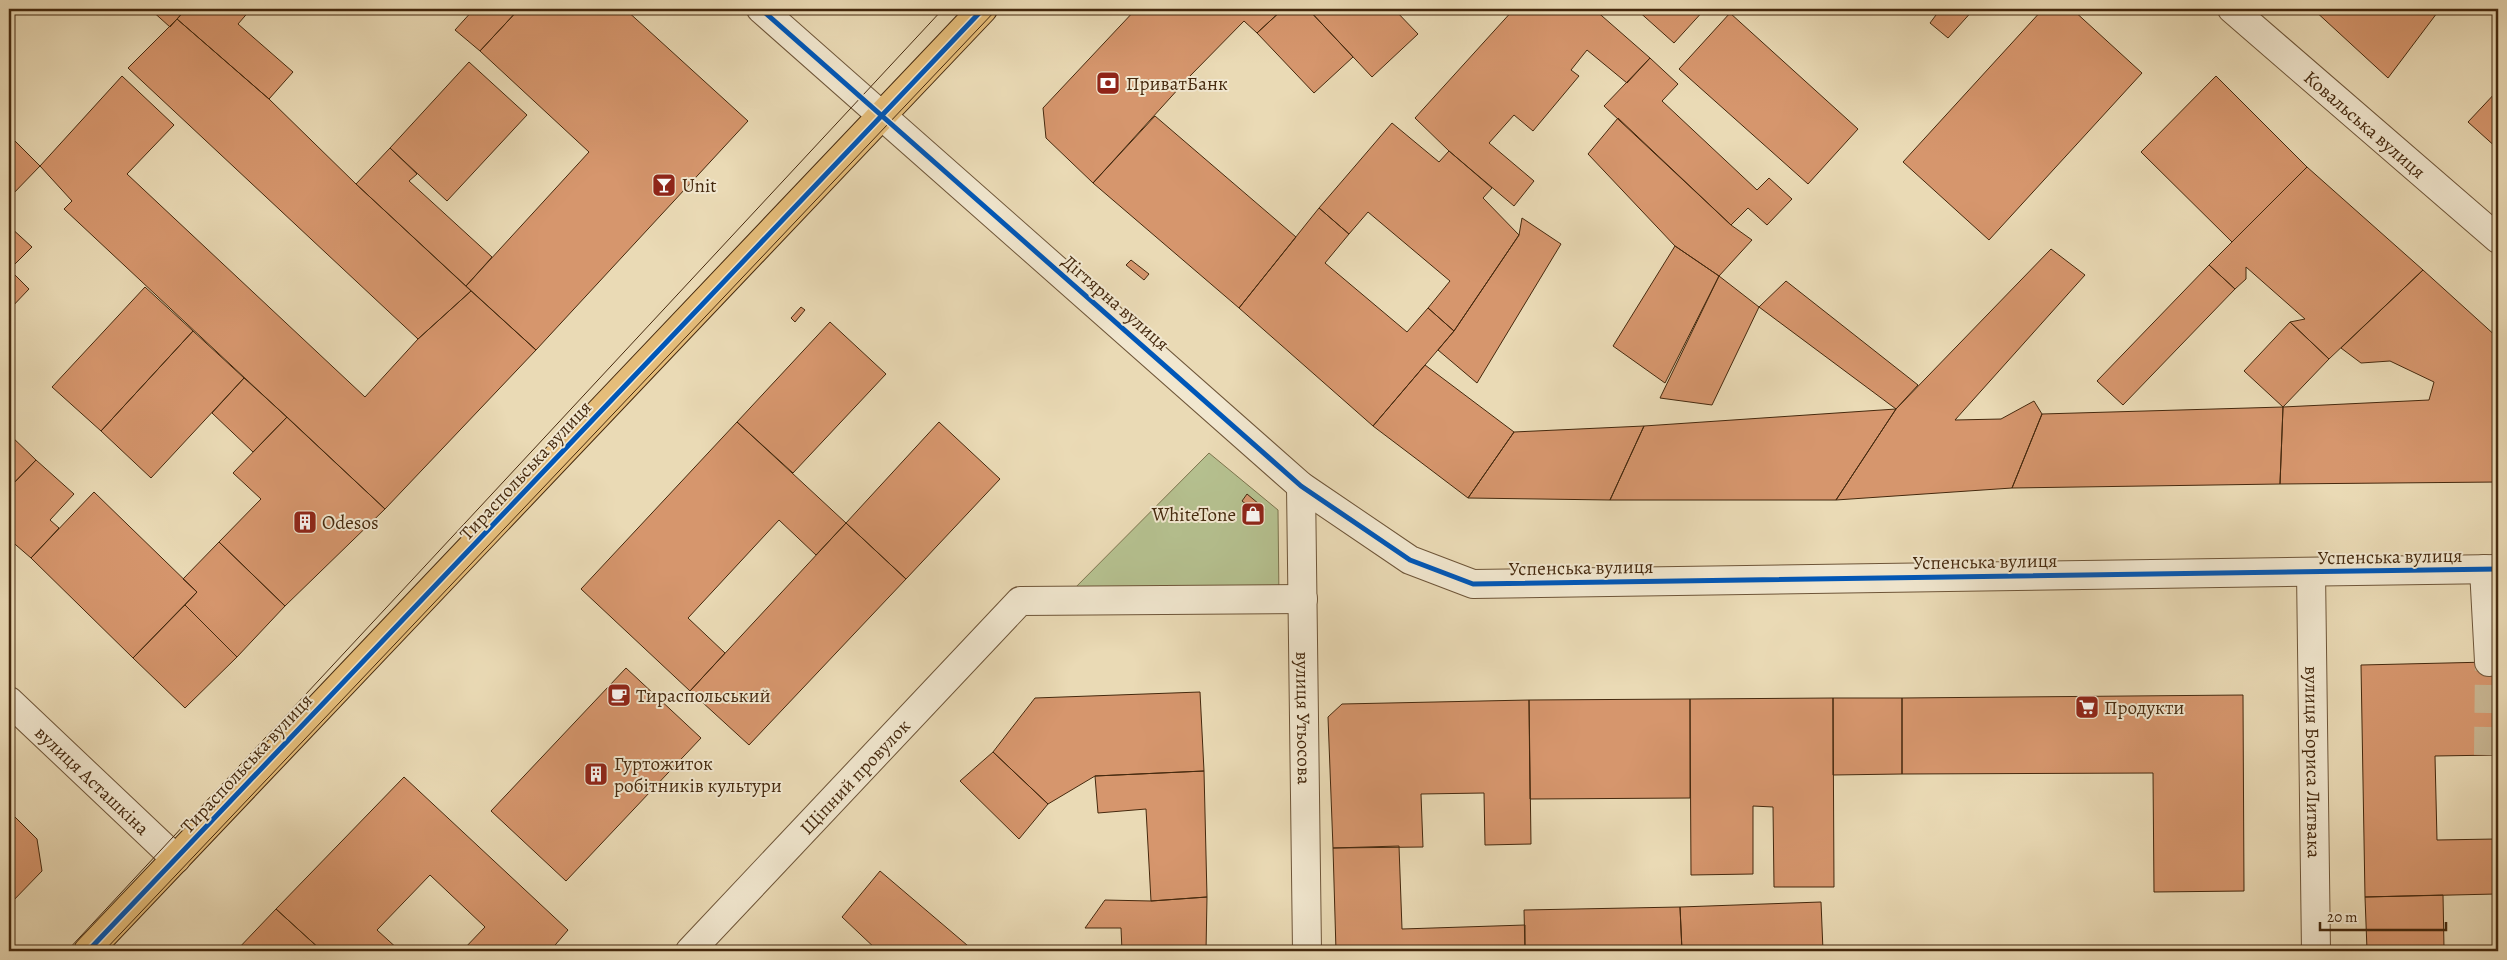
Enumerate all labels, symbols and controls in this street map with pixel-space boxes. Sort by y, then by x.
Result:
street label: Ковальська вулиця [2298,65,2431,185]
bank icon: ПриватБанк [1095,70,1121,96]
place label: ПриватБанк [1126,71,1228,97]
bar icon: Unit [651,172,677,198]
place label: Unit [682,173,717,199]
street label: Дігтярна вулиця [1056,249,1175,357]
street label: Тираспольська вулиця [454,395,597,546]
shop icon: WhiteTone [1240,501,1266,527]
place label: WhiteTone [1151,502,1236,528]
building icon: Odesos [292,509,318,535]
place label: Odesos [322,510,379,536]
street label: Успенська вулиця [2317,543,2463,571]
street label: Успенська вулиця [1912,548,2058,576]
street label: Успенська вулиця [1508,554,1654,582]
street label: вулиця Утьосова [1289,651,1317,785]
street label: вулиця Бориса Литвака [2298,666,2327,859]
cafe icon: Тираспольський [606,682,632,708]
place label: Тираспольський [636,683,771,709]
street label: Тираспольська вулиця [175,688,318,839]
supermarket icon: Продукти [2074,694,2100,720]
place label: Продукти [2104,695,2184,721]
street label: Щіпний провулок [794,714,916,841]
street label: вулиця Асташкіна [29,720,155,841]
place label: Гуртожиток робітників культури [614,751,782,799]
building icon: Гуртожиток робітників культури [583,761,609,787]
scale bar [2320,900,2446,932]
text: 20 m [2327,907,2358,927]

